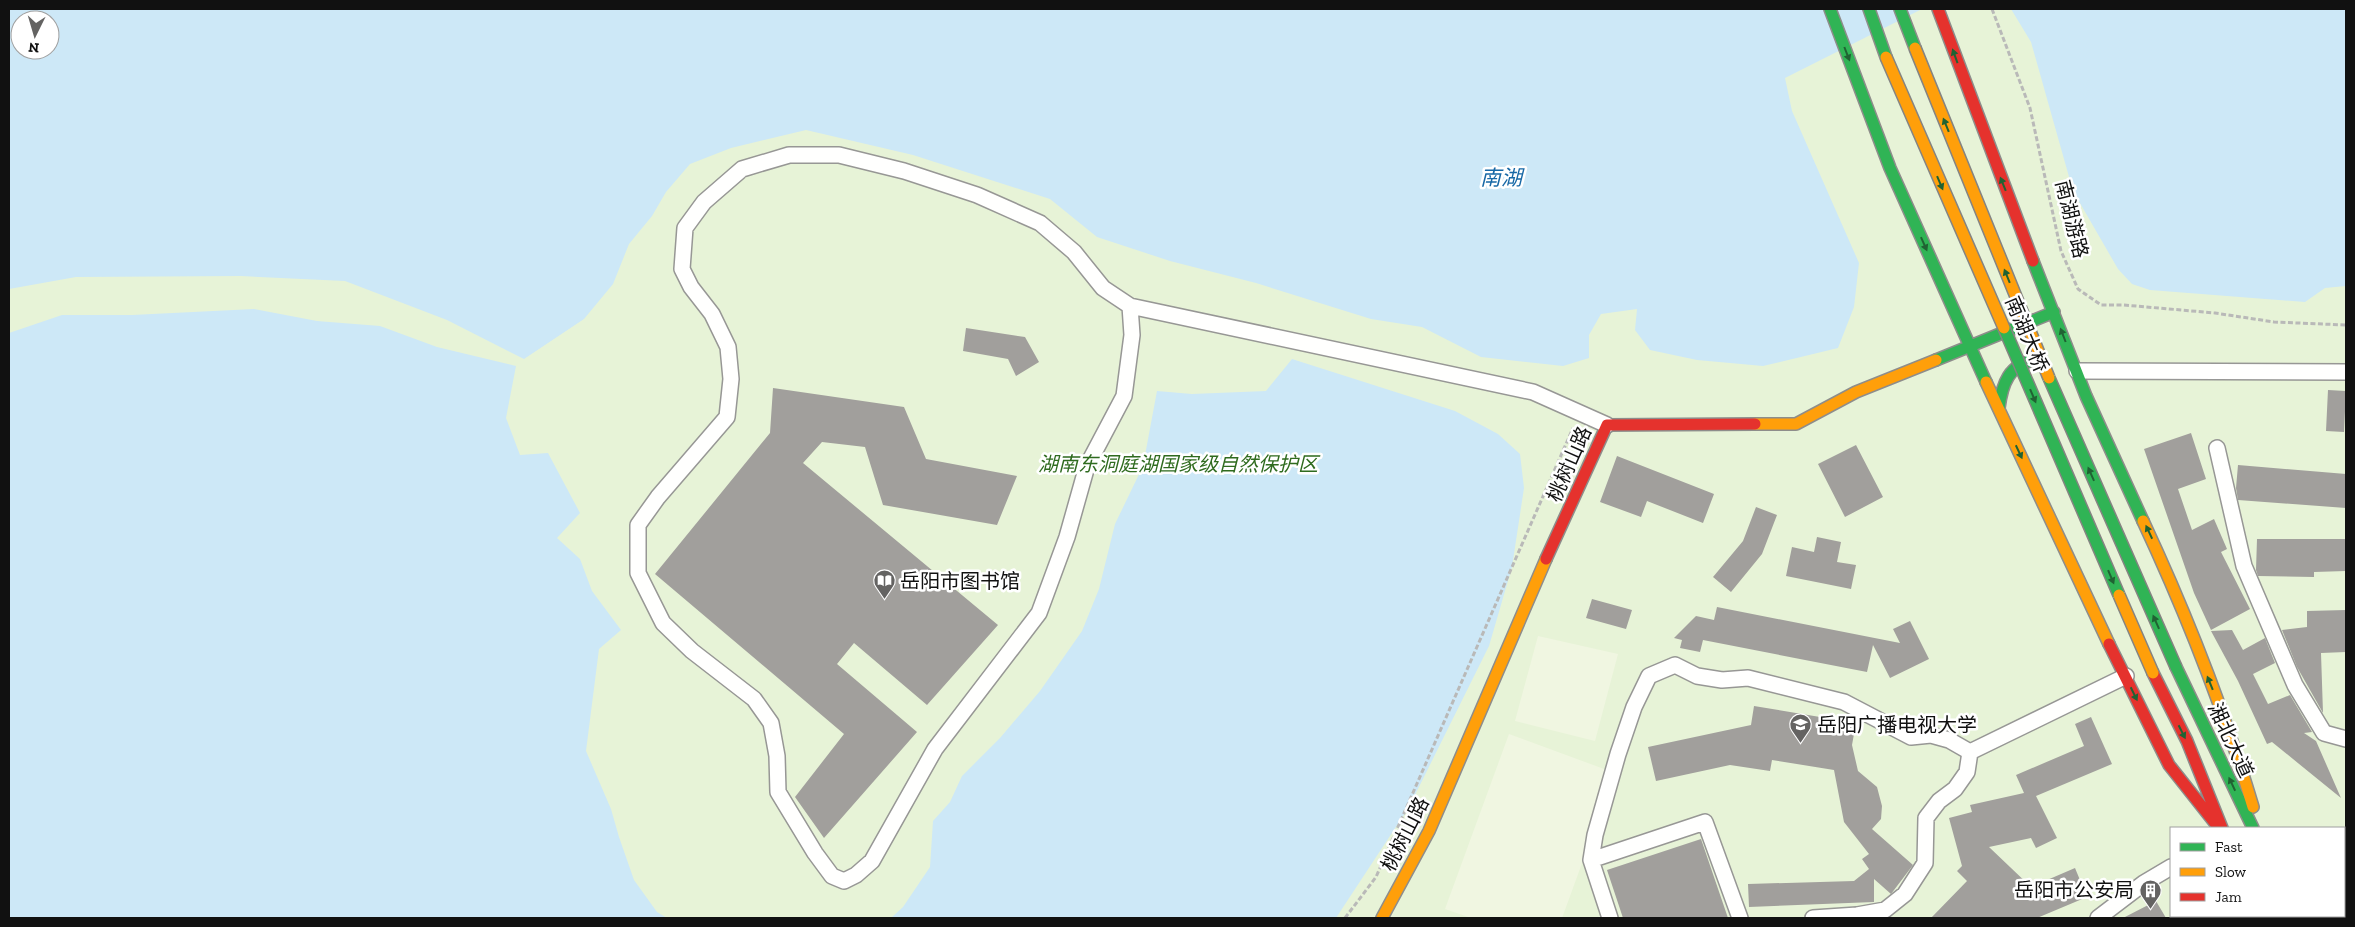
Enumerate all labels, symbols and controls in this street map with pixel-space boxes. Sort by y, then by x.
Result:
north arrow [10,10,60,60]
text: N [28,38,40,56]
one-way arrow [1844,47,1852,62]
one-way arrow [1951,49,1958,64]
one-way arrow [1942,117,1950,132]
water label: 南湖 [1480,165,1525,190]
one-way arrow [1937,176,1945,190]
one-way arrow [1999,176,2007,191]
street label: 南湖游路 [2051,177,2093,261]
one-way arrow [1921,237,1929,251]
one-way arrow [2003,268,2010,283]
street label: 南湖大桥 [2000,292,2054,376]
one-way arrow [2058,328,2066,342]
one-way arrow [2029,389,2037,403]
street label: 桃树山路 [1542,423,1596,505]
one-way arrow [2016,445,2024,459]
park label: 湖南东洞庭湖国家级自然保护区 [1038,452,1321,476]
one-way arrow [2086,467,2094,481]
one-way arrow [2144,525,2152,539]
library icon: 岳阳市图书馆 [872,569,896,600]
place label: 岳阳市图书馆 [900,569,1020,593]
one-way arrow [2108,570,2116,584]
one-way arrow [2152,615,2160,629]
one-way arrow [2205,676,2213,690]
one-way arrow [2130,687,2138,701]
street label: 湘北大道 [2203,699,2259,781]
school or university icon: 岳阳广播电视大学 [1789,713,1813,744]
place label: 岳阳广播电视大学 [1817,713,1977,737]
one-way arrow [2178,725,2186,740]
one-way arrow [2227,777,2235,791]
street label: 桃树山路 [1376,793,1434,875]
legend [2170,827,2345,917]
text: Fast [2215,838,2243,856]
text: Slow [2215,863,2247,881]
place label: 岳阳市公安局 [2014,878,2134,902]
building icon: 岳阳市公安局 [2138,878,2162,909]
text: Jam [2215,888,2242,906]

